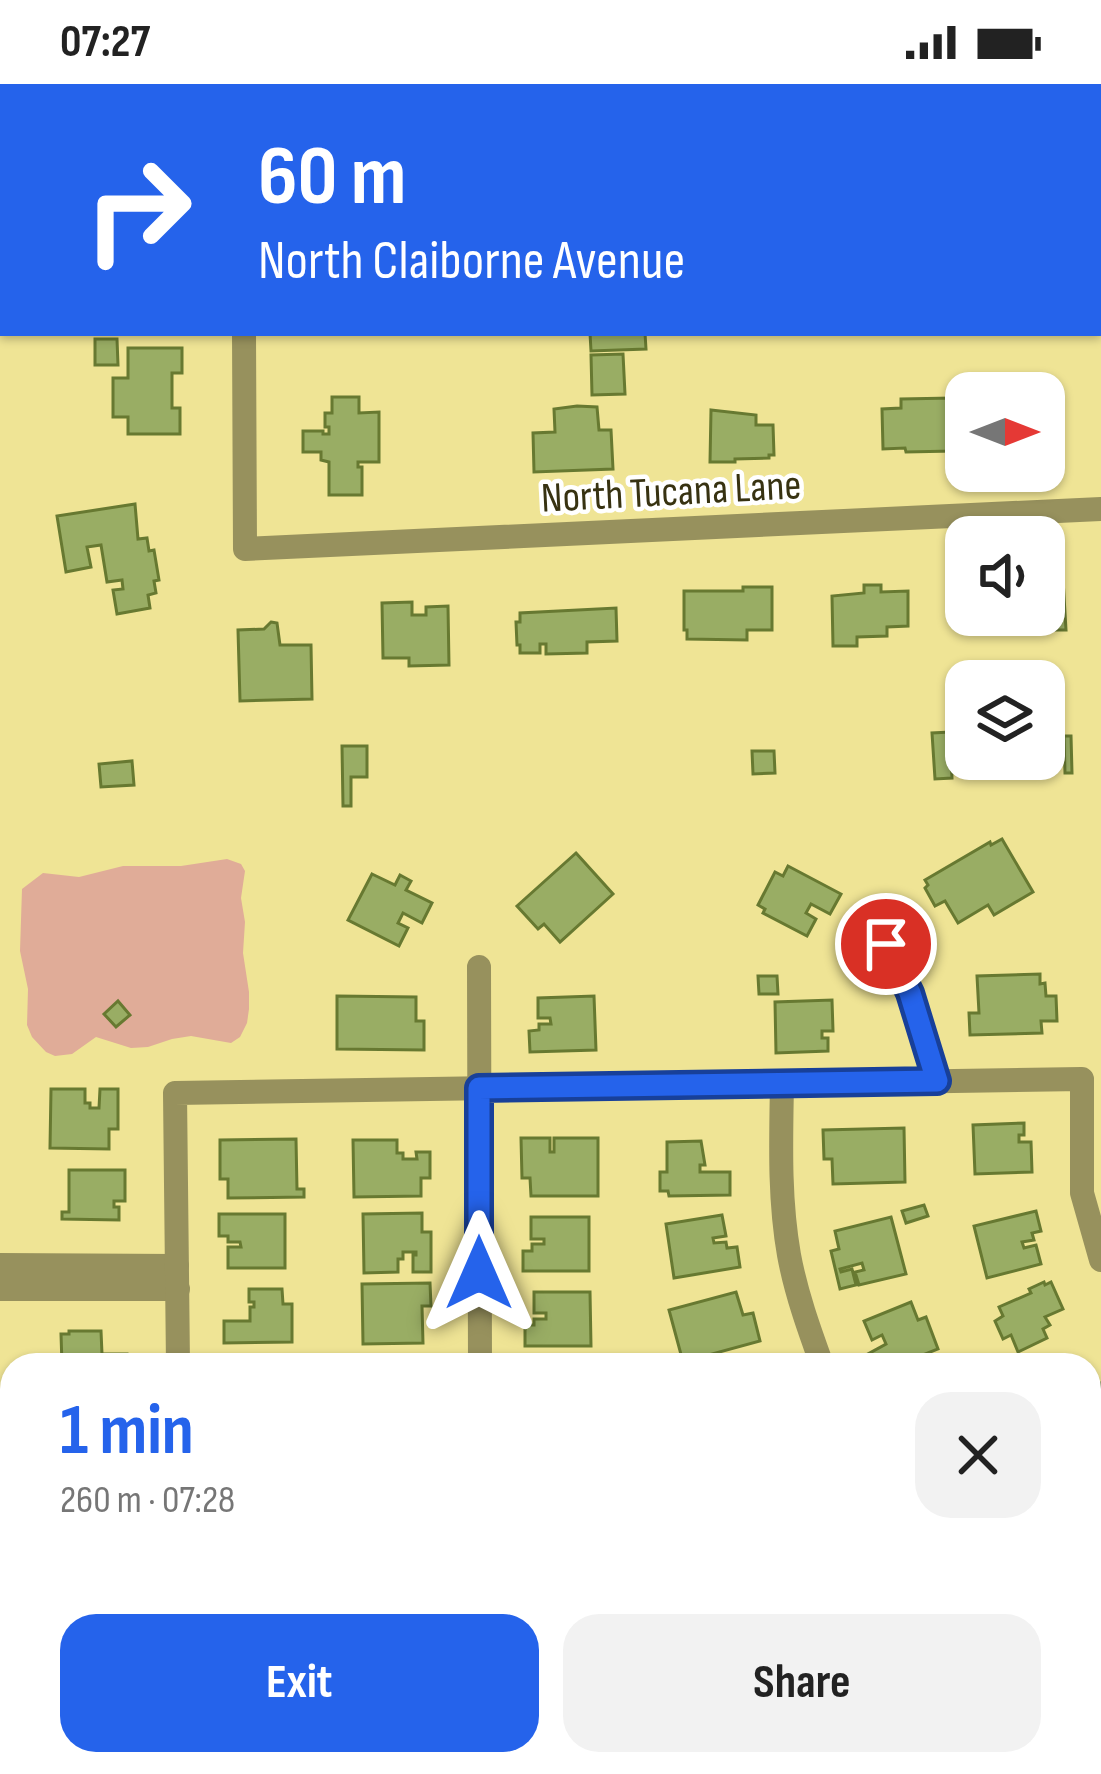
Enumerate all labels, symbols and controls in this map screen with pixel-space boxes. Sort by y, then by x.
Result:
text: 07:27 [60,15,150,70]
text: 60 m [258,127,406,228]
icon: right [60,132,216,288]
text: North Claiborne Avenue [258,229,685,294]
north arrow [945,372,1065,492]
map controls [945,372,1065,780]
street label: North Tucana Lane [540,460,802,525]
button: sound [945,516,1065,636]
button: layers [945,660,1065,780]
pin [835,893,937,995]
icon: arrive [853,911,919,977]
position arrow [416,1210,542,1336]
text: 1 min [60,1388,194,1475]
button: close [915,1392,1041,1518]
text: 260 m · 07:28 [60,1477,235,1524]
button: Exit [60,1614,539,1752]
button: Share [563,1614,1041,1752]

